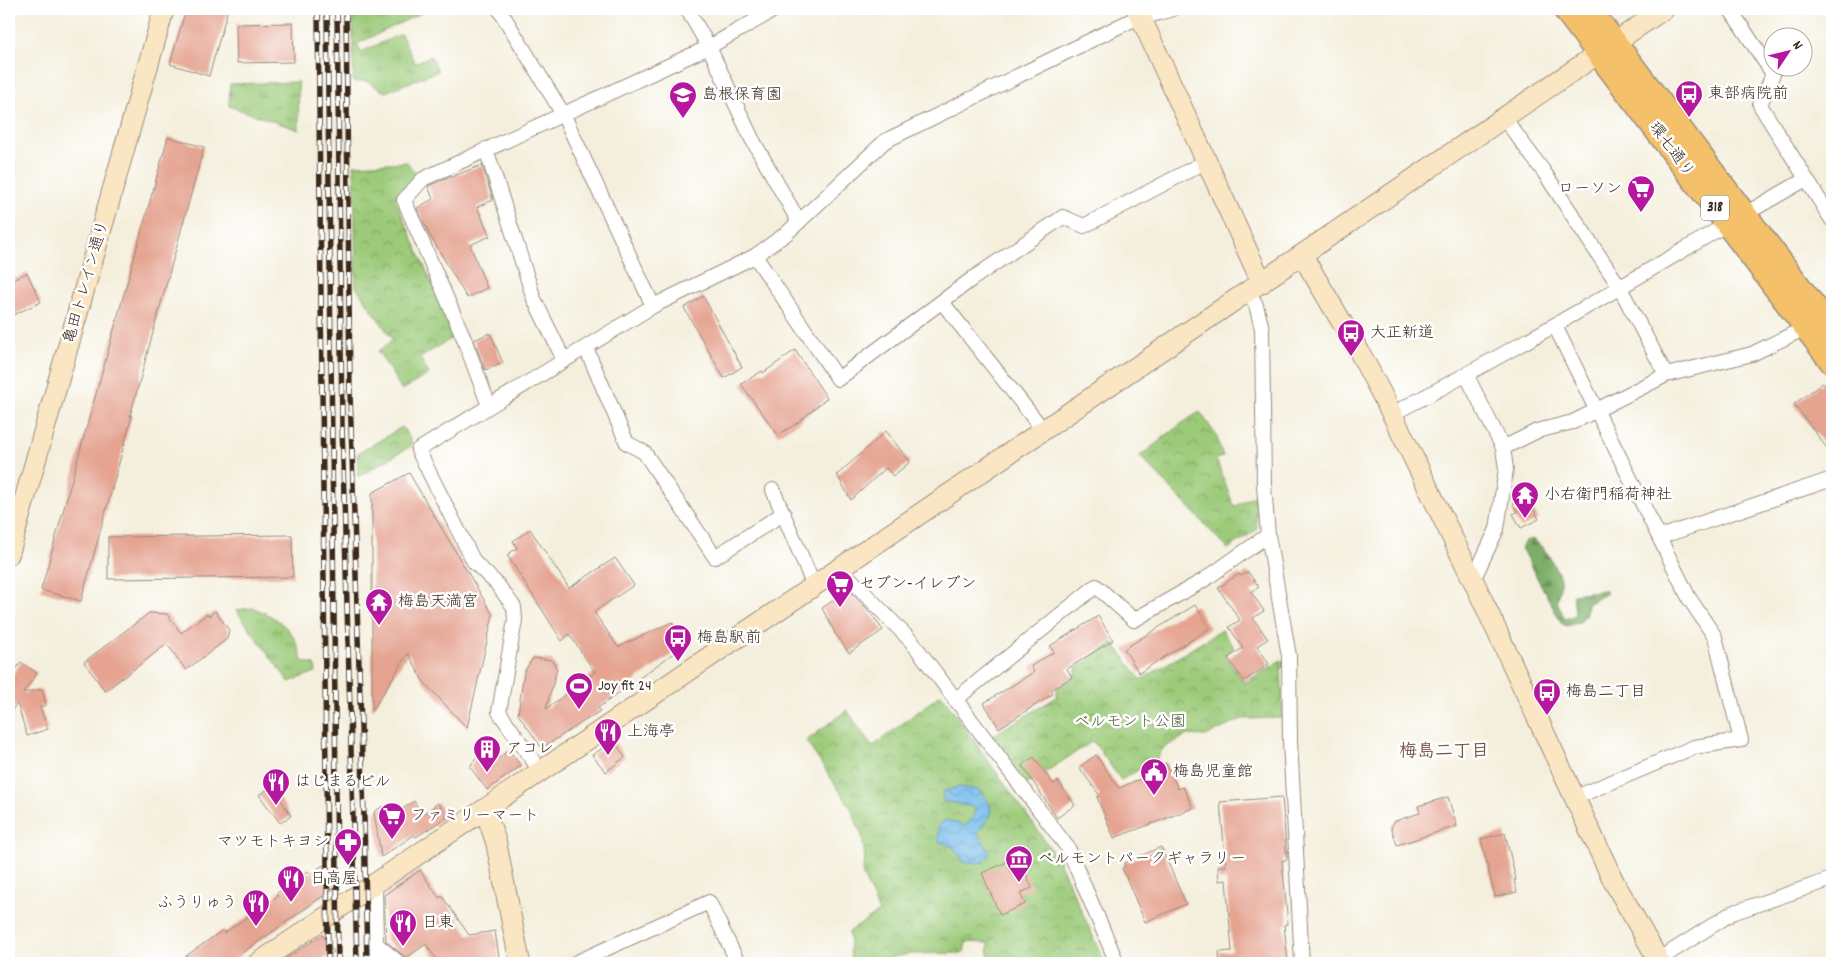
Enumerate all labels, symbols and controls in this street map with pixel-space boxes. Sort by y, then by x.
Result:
north arrow [1764,28,1814,78]
text: N [1787,37,1807,54]
bus stop icon: 東部病院前 [1674,79,1704,118]
school or university icon: 島根保育園 [668,80,698,119]
place label: 東部病院前 [1708,83,1788,106]
place label: 島根保育園 [702,84,782,107]
street label: 環七通り [1643,118,1699,182]
supermarket icon: ローソン [1626,174,1656,213]
place label: ローソン [1558,178,1622,201]
road number: 318 [1701,196,1729,220]
street label: 亀田トレイン通り [58,218,116,346]
bus stop icon: 大正新道 [1336,318,1366,357]
place label: 大正新道 [1370,322,1434,345]
temple icon: 小右衛門稲荷神社 [1510,480,1540,519]
place label: 小右衛門稲荷神社 [1544,484,1672,507]
supermarket icon: セブン-イレブン [825,569,855,608]
place label: セブン-イレブン [859,573,976,596]
temple icon: 梅島天満宮 [364,587,394,626]
place label: 梅島天満宮 [398,591,478,614]
bus stop icon: 梅島駅前 [663,623,693,662]
place label: 梅島駅前 [697,627,761,650]
sports icon: Joy fit 24 [564,671,594,710]
place label: Joy fit 24 [598,675,652,698]
bus stop icon: 梅島二丁目 [1532,677,1562,716]
place label: 梅島二丁目 [1566,681,1646,704]
park label: ベルモント公園 [1074,711,1186,734]
restaurant icon: 上海亭 [593,717,623,756]
place label: 上海亭 [627,721,675,744]
building icon: アコレ [472,734,502,773]
place label: アコレ [506,738,554,761]
district label: 梅島二丁目 [1399,740,1489,765]
public building icon: 梅島児童館 [1139,757,1169,796]
place label: 梅島児童館 [1173,761,1253,784]
restaurant icon: はじまるビル [261,767,291,806]
place label: はじまるビル [295,771,391,794]
supermarket icon: ファミリーマート [377,801,407,840]
place label: ファミリーマート [411,805,539,828]
pharmacy icon: マツモトキヨシ [333,827,363,866]
place label: マツモトキヨシ [217,831,329,854]
museum icon: ベルモントパークギャラリー [1004,844,1034,883]
place label: ベルモントパークギャラリー [1038,848,1246,871]
restaurant icon: 日高屋 [276,864,306,903]
place label: 日高屋 [310,868,358,891]
restaurant icon: ふうりゅう [241,888,271,927]
place label: ふうりゅう [157,892,237,915]
restaurant icon: 日東 [388,908,418,947]
place label: 日東 [422,912,454,935]

